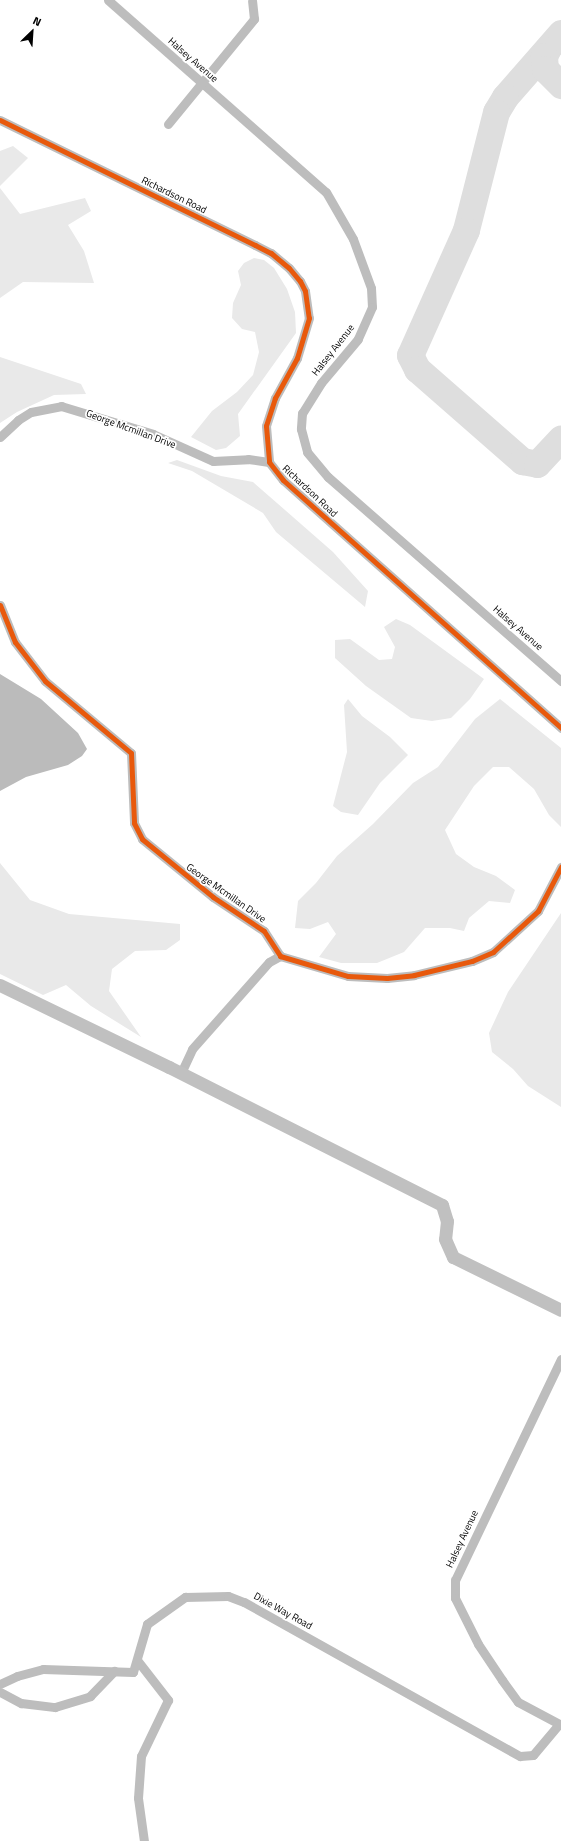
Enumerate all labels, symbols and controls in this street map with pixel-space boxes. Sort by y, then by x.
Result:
north arrow [12,12,52,52]
text: N [30,12,44,30]
street label: Halsey Avenue [166,35,220,85]
street label: Richardson Road [140,174,208,216]
street label: Halsey Avenue [309,322,357,378]
street label: George Mcmillan Drive [85,407,177,451]
street label: Richardson Road [280,462,340,520]
street label: Halsey Avenue [491,603,545,653]
street label: George Mcmillan Drive [184,861,268,925]
street label: Halsey Avenue [443,1508,481,1570]
street label: Dixie Way Road [252,1590,314,1632]

